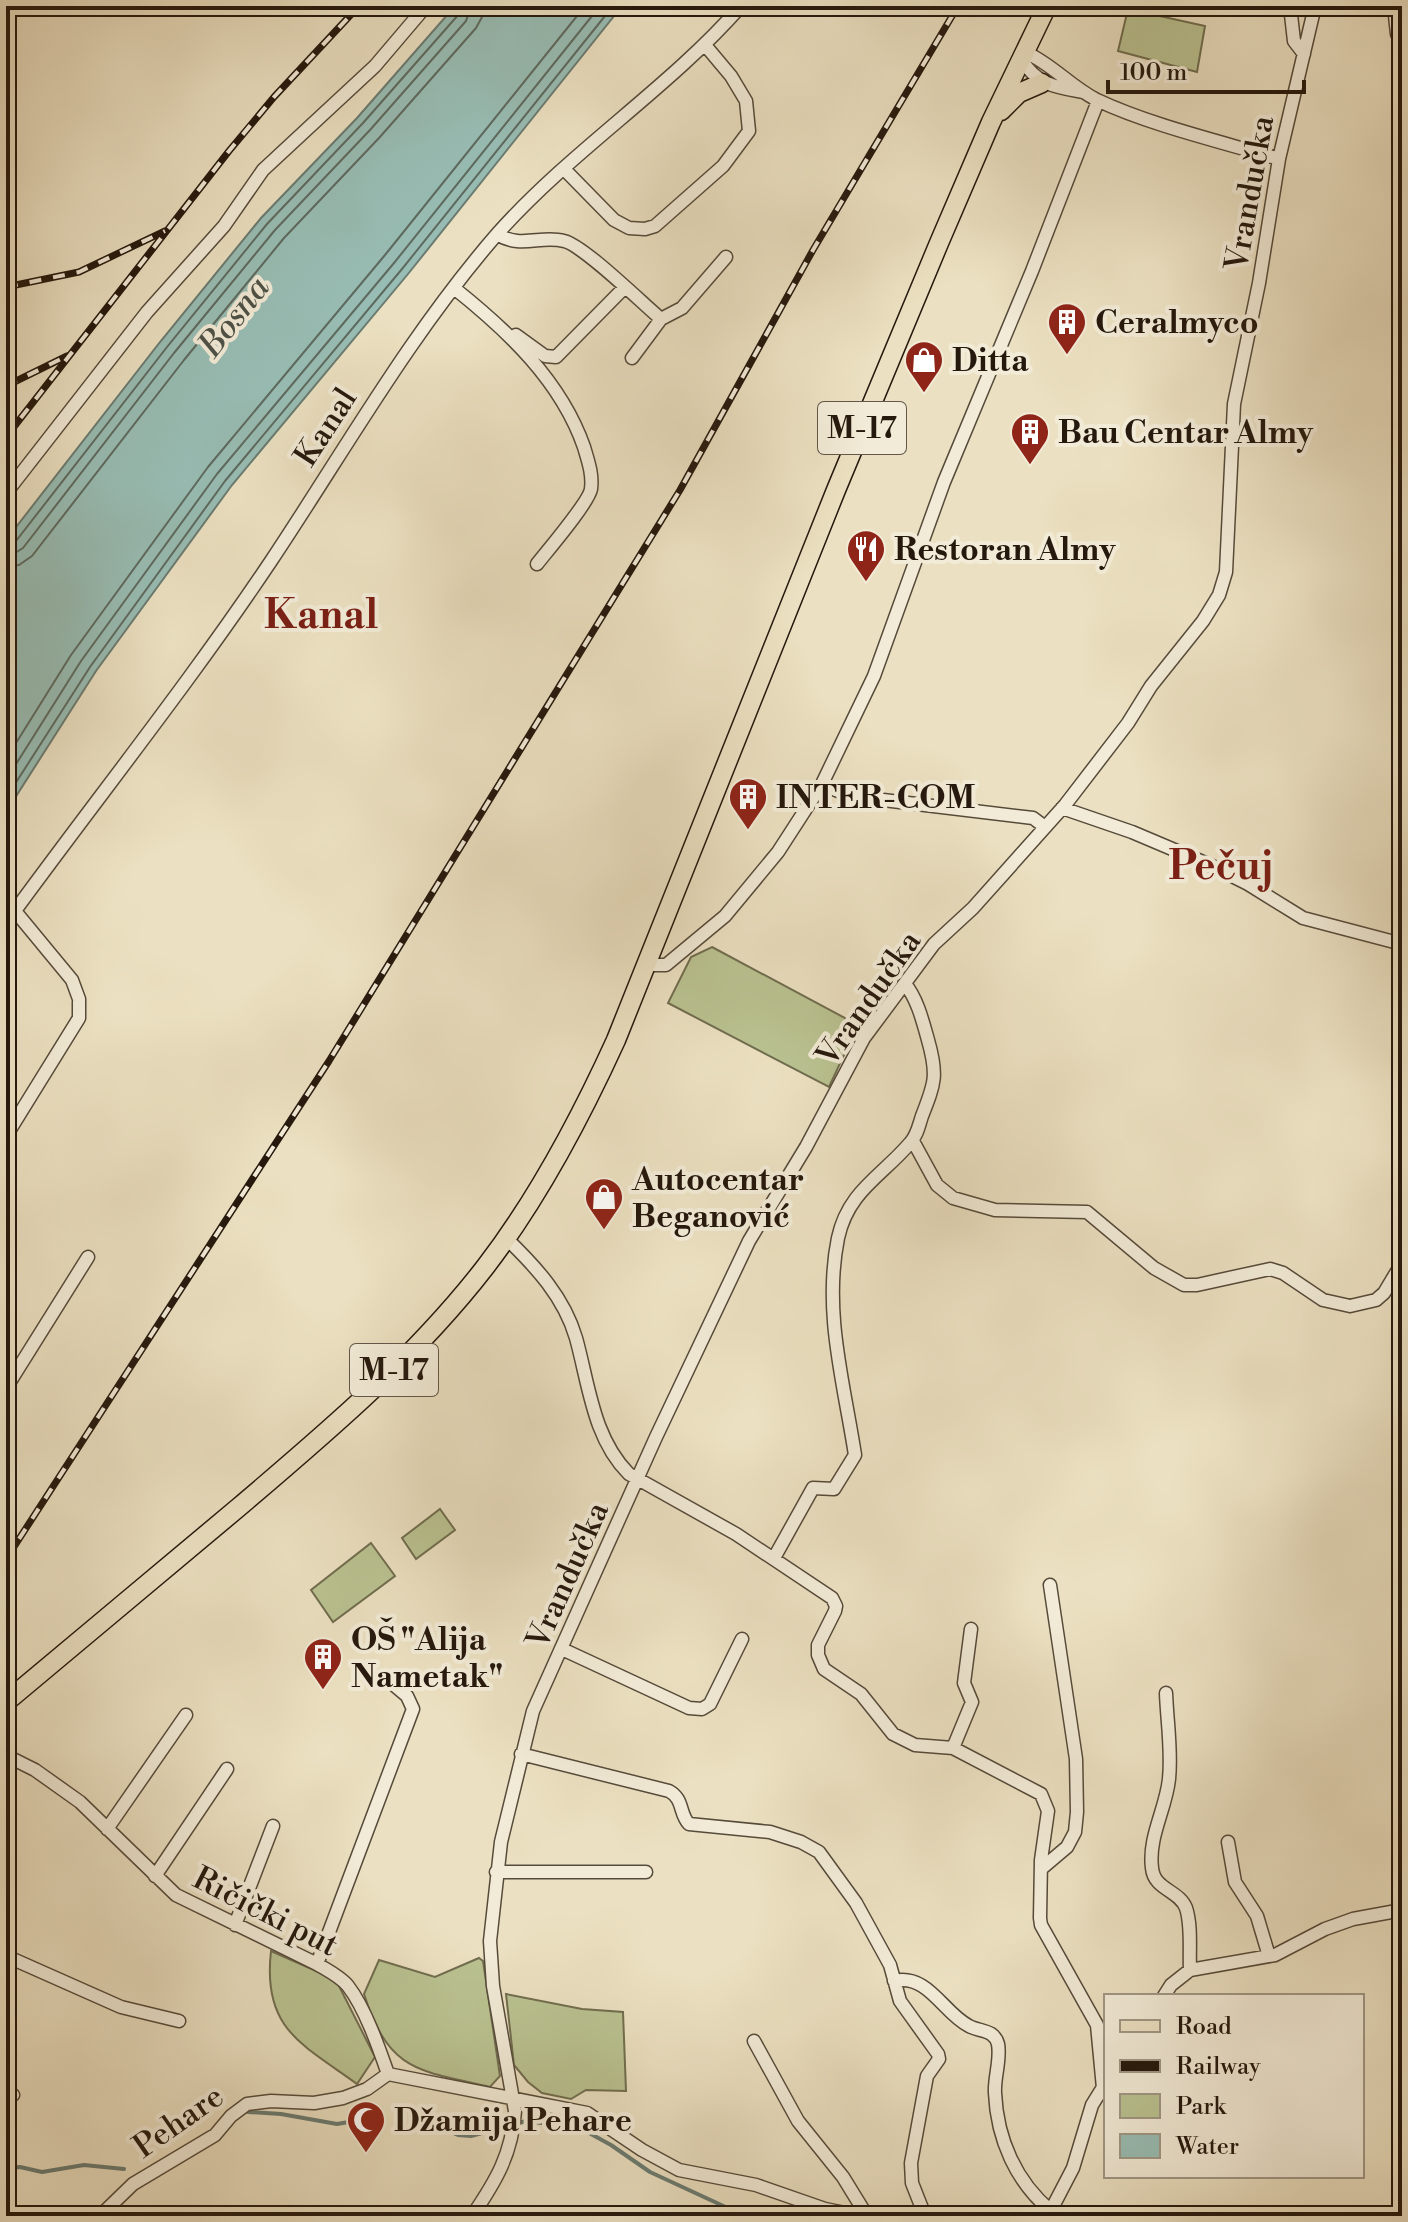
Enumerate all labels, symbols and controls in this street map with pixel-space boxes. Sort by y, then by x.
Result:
scale bar [1108,44,1304,94]
text: 100 m [1120,58,1187,88]
street label: Vrandučka [1217,112,1283,275]
water label: Bosna [189,268,279,367]
building icon: Ceralmyco [1046,301,1088,356]
place label: Ceralmyco [1095,303,1259,343]
shop icon: Ditta [903,339,945,394]
place label: Ditta [952,341,1029,381]
street label: Kanal [286,380,366,474]
road number: M-17 [818,402,906,454]
building icon: Bau Centar Almy [1009,411,1051,466]
place label: Bau Centar Almy [1058,413,1314,453]
restaurant icon: Restoran Almy [845,528,887,583]
place label: Restoran Almy [894,530,1116,570]
district label: Kanal [264,591,378,641]
building icon: INTER-COM [727,776,769,831]
place label: INTER-COM [776,778,976,818]
district label: Pečuj [1168,842,1274,892]
street label: Vrandučka [807,922,931,1075]
place label: Autocentar Beganović [631,1160,804,1237]
shop icon: Autocentar Beganović [583,1176,625,1231]
road number: M-17 [350,1344,438,1396]
street label: Vrandučka [517,1495,618,1656]
place label: OŠ "Alija Nametak" [351,1617,503,1697]
building icon: OŠ "Alija Nametak" [302,1636,344,1691]
street label: Ričički put [186,1858,345,1965]
legend [1104,1994,1364,2178]
text: Road [1176,2012,1232,2042]
text: Railway [1176,2052,1261,2082]
street label: Pehare [126,2076,231,2167]
text: Park [1176,2092,1227,2122]
mosque icon: Džamija Pehare [345,2099,387,2154]
place label: Džamija Pehare [394,2101,632,2141]
text: Water [1175,2132,1239,2162]

